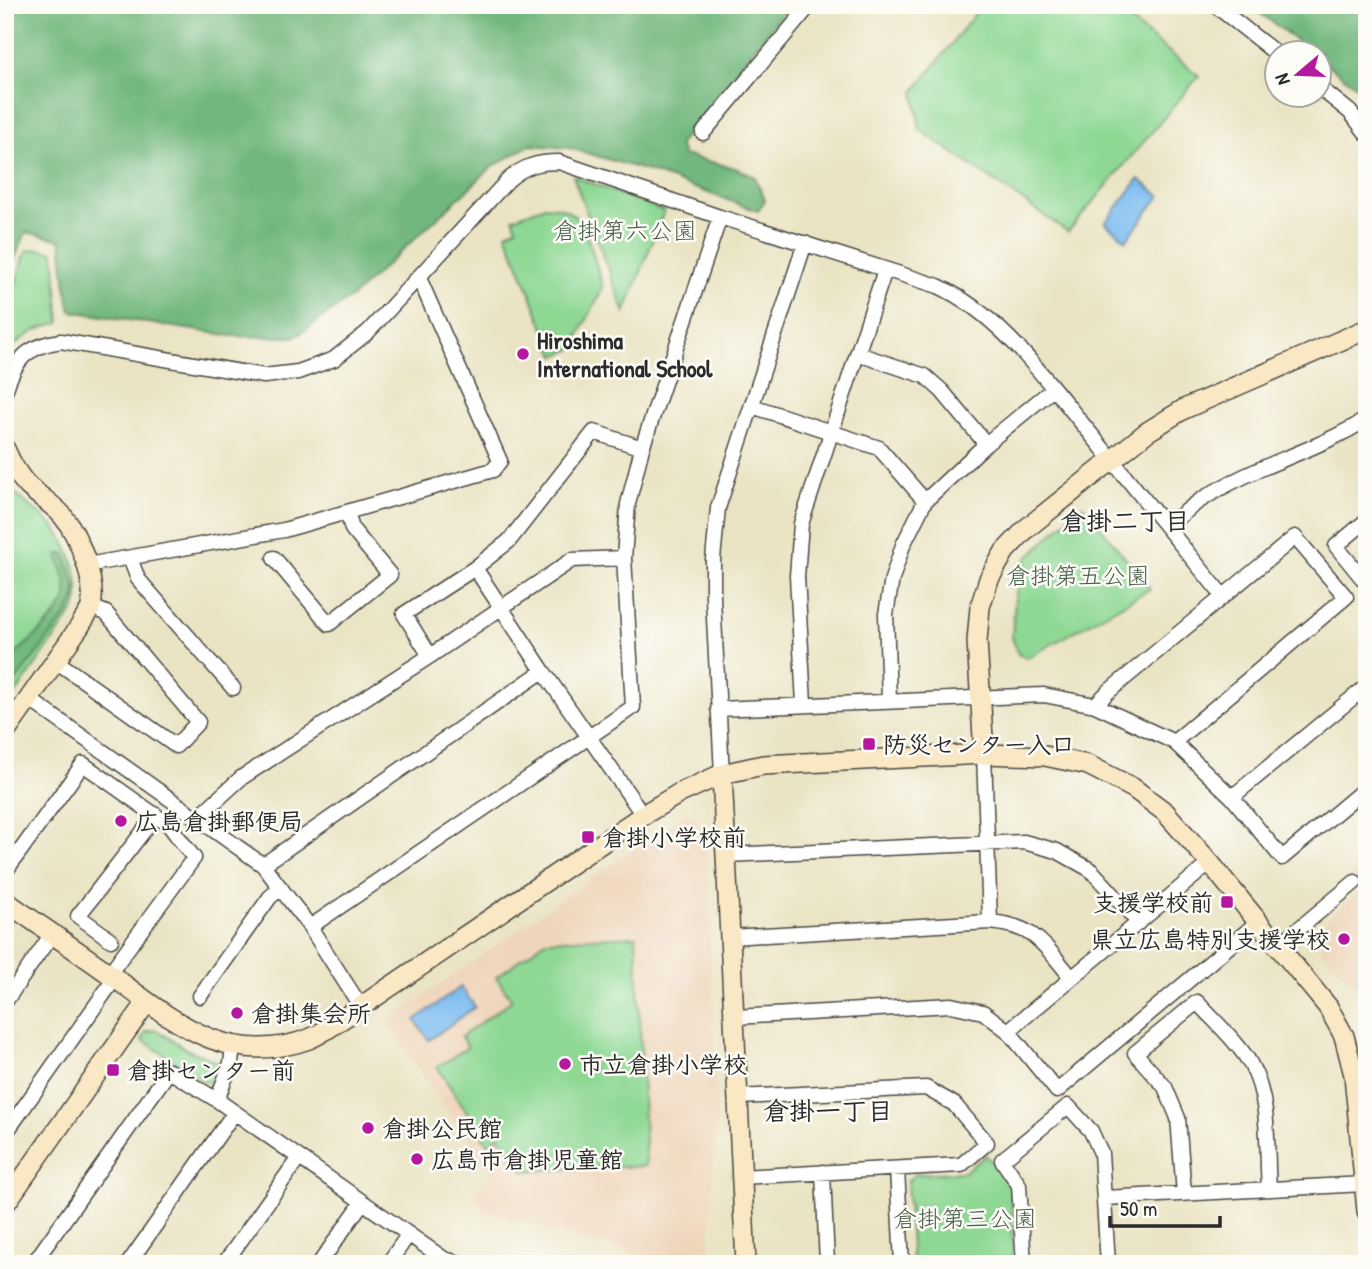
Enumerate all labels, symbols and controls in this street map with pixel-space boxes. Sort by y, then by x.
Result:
north arrow [1264,38,1334,108]
text: N [1268,71,1296,89]
park label: 倉掛第六公園 [553,214,697,246]
place label: Hiroshima International School [537,324,713,384]
marker: Hiroshima International School [515,346,531,362]
district label: 倉掛二丁目 [1060,503,1190,538]
park label: 倉掛第五公園 [1006,559,1150,591]
place label: 防災センター入口 [883,728,1075,760]
marker: 防災センター入口 [861,736,877,752]
place label: 広島倉掛郵便局 [135,805,303,837]
marker: 広島倉掛郵便局 [113,813,129,829]
place label: 倉掛小学校前 [602,821,746,853]
marker: 倉掛小学校前 [580,829,596,845]
place label: 支援学校前 [1093,886,1213,918]
marker: 支援学校前 [1219,894,1235,910]
place label: 県立広島特別支援学校 [1090,923,1330,955]
marker: 県立広島特別支援学校 [1336,931,1352,947]
place label: 倉掛集会所 [251,997,371,1029]
marker: 倉掛集会所 [229,1005,245,1021]
place label: 市立倉掛小学校 [579,1048,747,1080]
place label: 倉掛センター前 [127,1054,295,1086]
marker: 市立倉掛小学校 [557,1056,573,1072]
marker: 倉掛センター前 [105,1062,121,1078]
district label: 倉掛一丁目 [763,1093,893,1128]
place label: 倉掛公民館 [382,1112,502,1144]
marker: 倉掛公民館 [360,1120,376,1136]
place label: 広島市倉掛児童館 [431,1143,623,1175]
marker: 広島市倉掛児童館 [409,1151,425,1167]
scale bar [1110,1185,1220,1229]
text: 50 m [1120,1194,1157,1223]
park label: 倉掛第三公園 [893,1202,1037,1234]

